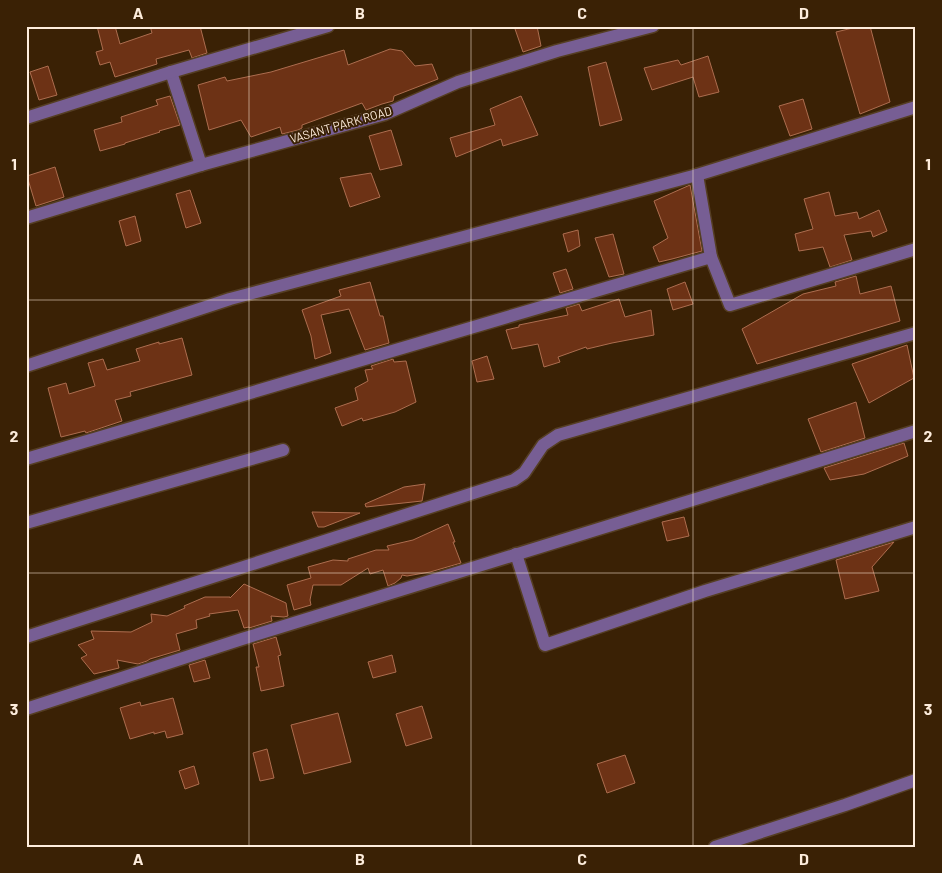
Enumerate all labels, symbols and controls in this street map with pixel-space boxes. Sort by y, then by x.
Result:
text: A [133,3,144,22]
text: B [355,3,365,22]
text: C [577,3,587,22]
text: D [799,3,809,22]
street label: VASANT PARK ROAD [288,103,393,145]
text: 1 [11,154,17,173]
text: 1 [925,154,931,173]
text: 2 [10,426,19,445]
text: 2 [924,426,933,445]
text: 3 [10,699,18,718]
text: 3 [924,699,932,718]
text: A [133,849,144,868]
text: B [355,849,365,868]
text: C [577,849,587,868]
text: D [799,849,809,868]

